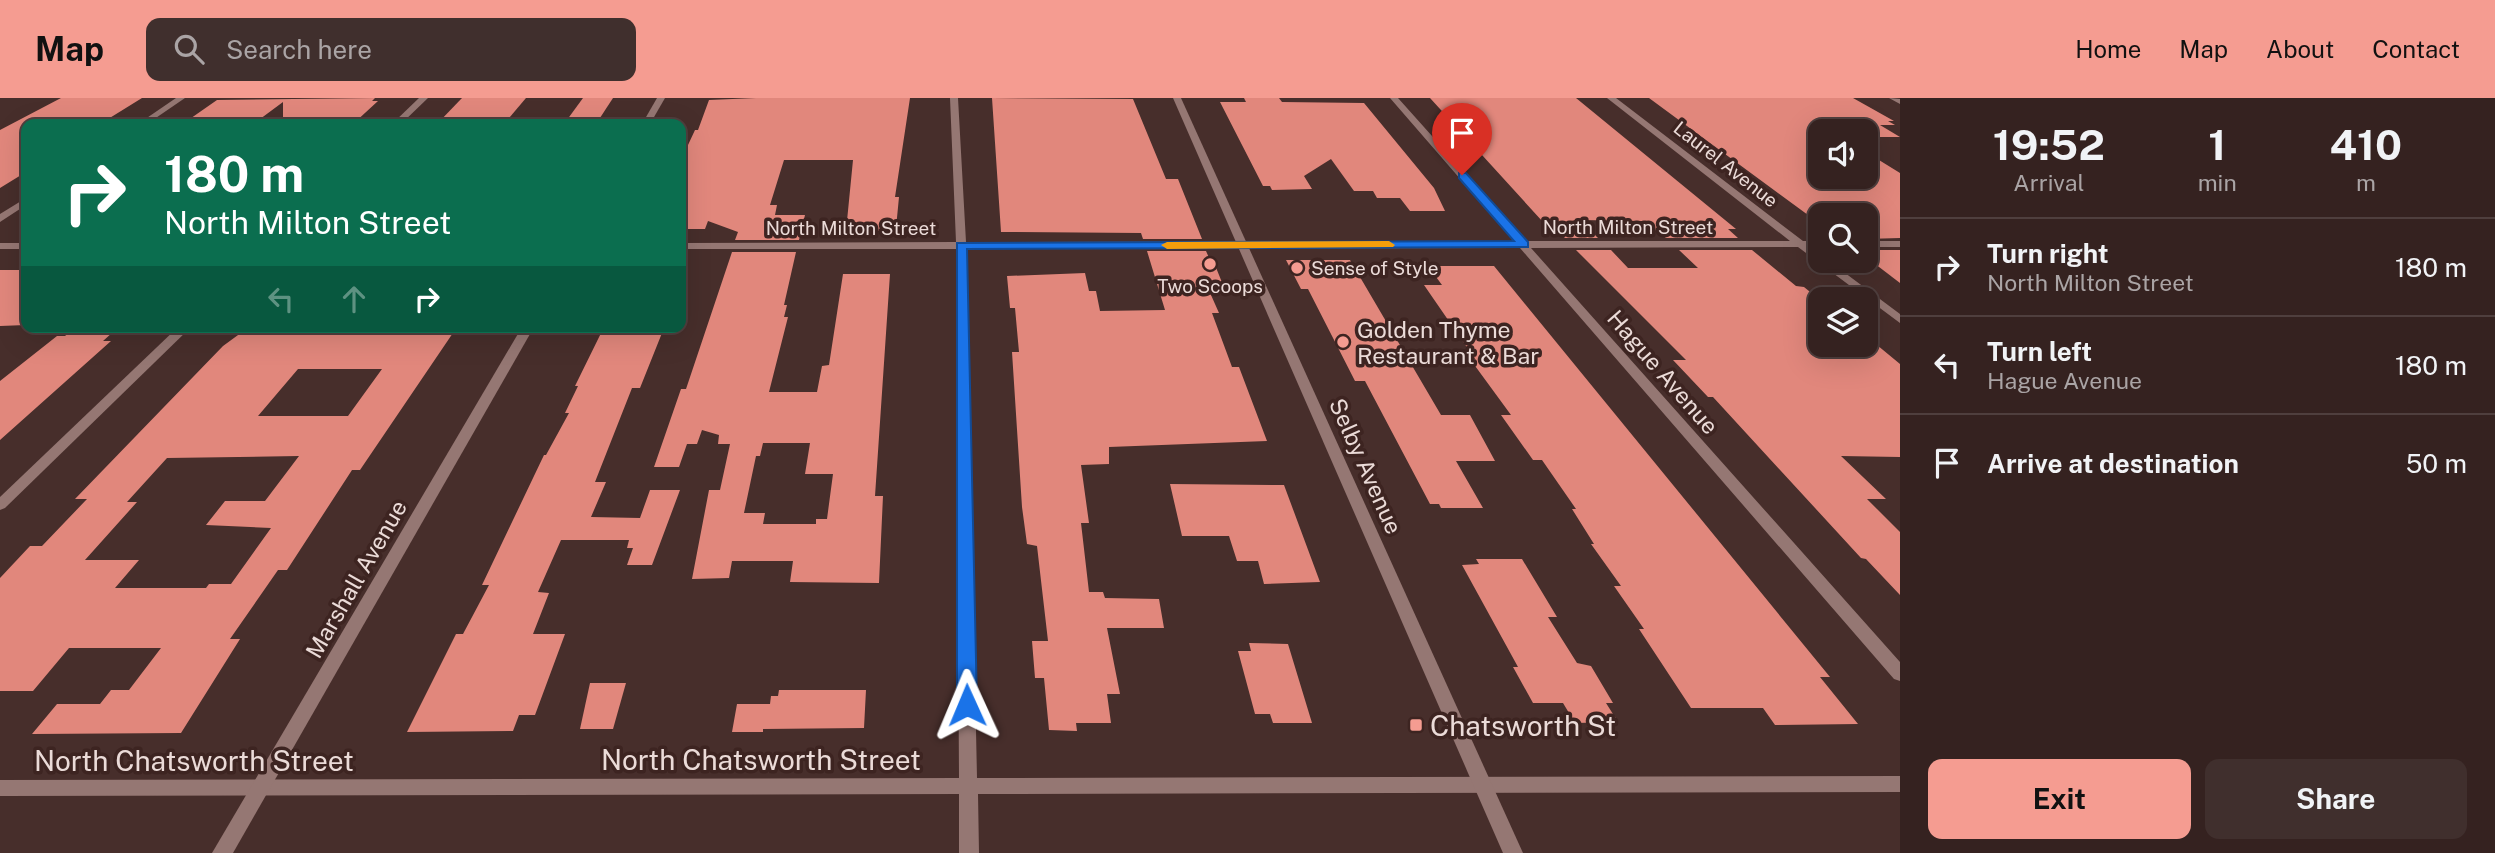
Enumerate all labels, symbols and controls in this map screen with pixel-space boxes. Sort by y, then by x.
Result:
search box [146,18,636,81]
text: Map [35,30,104,68]
icon: search [170,30,208,68]
text: Search here [226,34,372,65]
text: Home [2075,35,2141,63]
text: Map [2179,35,2228,63]
text: About [2266,35,2334,63]
text: Contact [2372,35,2460,63]
pin [1432,103,1492,175]
icon: arrive [1443,114,1481,152]
street label: Laurel Avenue [1670,117,1782,211]
map controls [1808,119,1878,357]
button: sound [1808,119,1878,189]
text: 19:52 [1993,120,2105,169]
text: 1 [2208,120,2226,169]
text: 410 [2330,120,2402,169]
text: 180 m [164,145,304,203]
icon: right [49,147,140,238]
text: Arrival [2013,169,2084,196]
text: min [2198,169,2237,196]
text: m [2356,169,2376,196]
button: search [1808,203,1878,273]
text: North Milton Street [164,204,451,241]
street label: North Milton Street [1543,216,1713,238]
street label: North Milton Street [766,217,936,239]
text: Turn right [1987,238,2109,269]
icon: right [1928,248,1966,286]
text: 180 m [2395,252,2467,283]
marker: Two Scoops [1202,256,1218,272]
place label: Sense of Style [1311,257,1438,279]
marker: Sense of Style [1289,260,1305,276]
text: North Milton Street [1987,269,2194,296]
place label: Two Scoops [1157,275,1263,297]
icon: left [262,280,300,318]
icon: ahead [335,280,373,318]
icon: right [408,280,446,318]
button: layers [1808,287,1878,357]
street label: Hague Avenue [1602,305,1724,439]
place label: Golden Thyme Restaurant & Bar [1357,316,1539,369]
marker: Golden Thyme Restaurant & Bar [1335,334,1351,350]
text: Turn left [1987,336,2092,367]
icon: left [1928,346,1966,384]
text: 180 m [2395,350,2467,381]
text: Hague Avenue [1987,367,2142,394]
street label: Selby Avenue [1324,394,1408,538]
icon: arrive [1928,444,1966,482]
text: Arrive at destination [1987,448,2239,479]
text: 50 m [2406,448,2467,479]
street label: Marshall Avenue [300,495,412,663]
position arrow [930,668,1004,742]
place label: Chatsworth St [1430,709,1616,742]
marker: Chatsworth St [1408,717,1424,733]
street label: North Chatsworth Street [601,743,921,776]
street label: North Chatsworth Street [34,744,354,777]
button: Exit [1928,759,2191,839]
button: Share [2205,759,2467,839]

